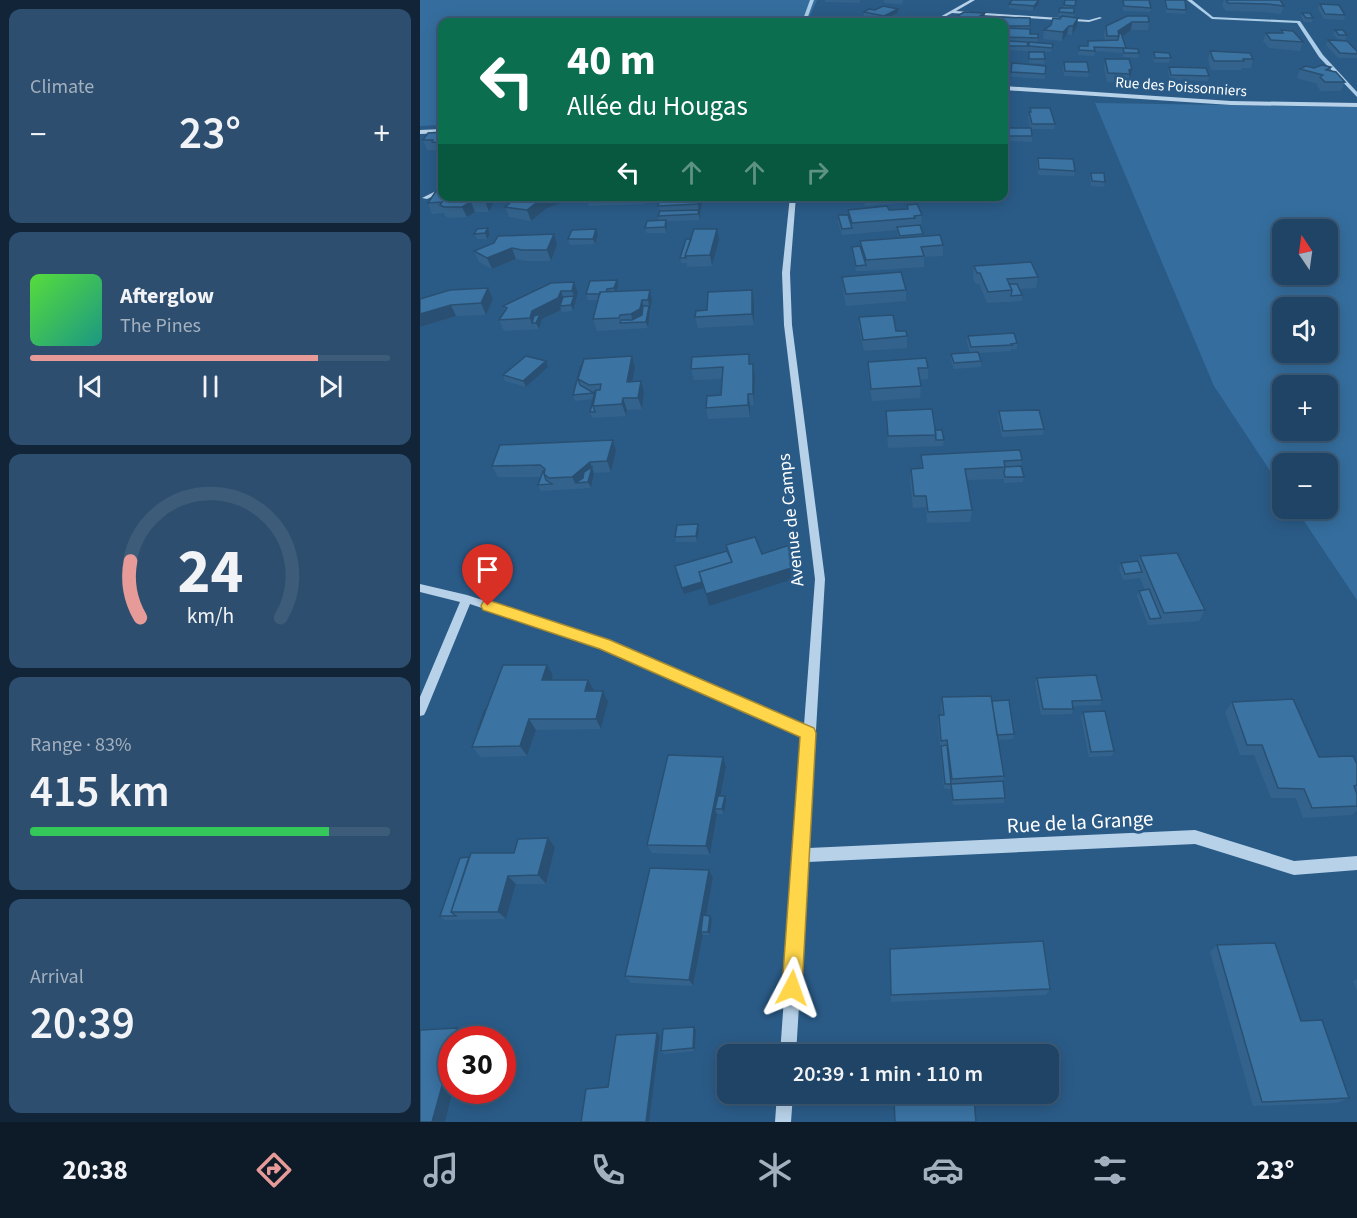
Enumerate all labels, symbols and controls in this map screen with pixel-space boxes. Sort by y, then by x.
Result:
text: 40 m [567,31,656,91]
icon: left [468,42,546,120]
street label: Rue des Poissonniers [1115,72,1247,102]
text: Climate [30,73,94,101]
text: Allée du Hougas [567,87,748,126]
text: 23° [179,102,241,166]
text: − [30,111,46,158]
text: + [374,111,390,158]
icon: left [612,156,645,189]
icon: ahead [675,156,708,189]
icon: ahead [738,156,771,189]
icon: right [801,156,834,189]
north arrow [1272,219,1338,285]
map controls [1272,219,1338,519]
text: Afterglow [120,280,214,312]
button: sound [1272,297,1338,363]
text: The Pines [120,312,201,340]
icon: previous [74,370,107,403]
icon: pause [194,370,227,403]
icon: next [314,370,347,403]
button: + [1272,375,1338,441]
street label: Avenue de Camps [772,452,810,588]
button: − [1272,453,1338,519]
text: 24 [177,528,243,617]
pin [462,544,513,606]
icon: arrive [471,553,504,586]
text: km/h [186,601,234,632]
text: Range · 83% [30,731,131,759]
text: 415 km [30,760,170,824]
street label: Rue de la Grange [1006,803,1154,841]
position arrow [760,956,824,1020]
text: Arrival [30,963,84,991]
text: 20:39 [30,992,135,1056]
speed limit sign: 30 [438,1026,516,1104]
text: 20:39 · 1 min · 110 m [793,1058,983,1090]
icon: directions [253,1149,295,1191]
icon: music [420,1149,462,1191]
icon: phone [587,1149,629,1191]
icon: climate [754,1149,796,1191]
icon: car [922,1149,964,1191]
icon: filters [1089,1149,1131,1191]
text: 20:38 [63,1151,128,1190]
text: 23° [1256,1151,1294,1190]

